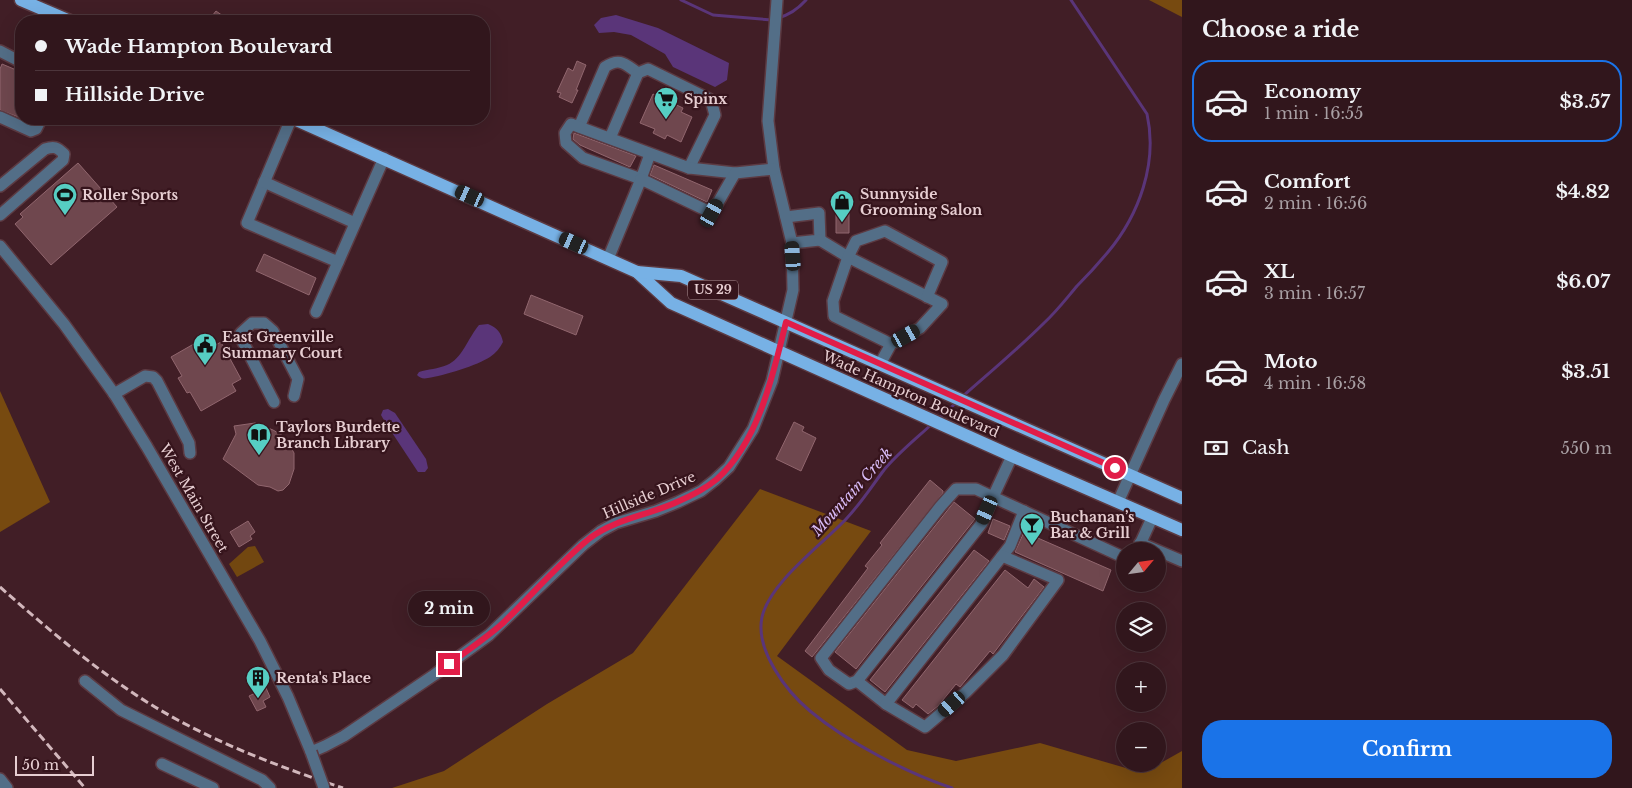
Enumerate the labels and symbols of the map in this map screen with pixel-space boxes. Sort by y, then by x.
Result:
supermarket icon: Spinx [653,86,679,120]
place label: Spinx [684,90,728,108]
sports icon: Roller Sports [52,182,78,216]
car [453,183,486,209]
place label: Sunnyside Grooming Salon [860,185,982,219]
place label: Roller Sports [82,186,179,204]
shop icon: Sunnyside Grooming Salon [829,189,855,223]
car [698,196,725,230]
car [557,230,590,256]
car [784,241,801,271]
road number: US 29 [688,280,738,300]
car [889,322,922,350]
place label: East Greenville Summary Court [222,328,343,362]
public building icon: East Greenville Summary Court [192,332,218,366]
street label: Wade Hampton Boulevard [819,346,1003,441]
place label: Taylors Burdette Branch Library [276,418,400,452]
library icon: Taylors Burdette Branch Library [246,422,272,456]
street label: West Main Street [155,440,233,556]
water label: Mountain Creek [806,444,896,540]
route start [1104,457,1126,479]
street label: Hillside Drive [600,467,698,523]
car [974,493,999,527]
place label: Buchanan’s Bar & Grill [1050,508,1135,542]
bar icon: Buchanan’s Bar & Grill [1019,512,1045,546]
north arrow [1116,542,1166,592]
callout: 2 min [408,592,490,626]
route end [438,653,460,675]
building icon: Renta's Place [245,665,271,699]
place label: Renta's Place [276,669,371,687]
car [935,688,968,720]
scale bar [15,753,94,776]

